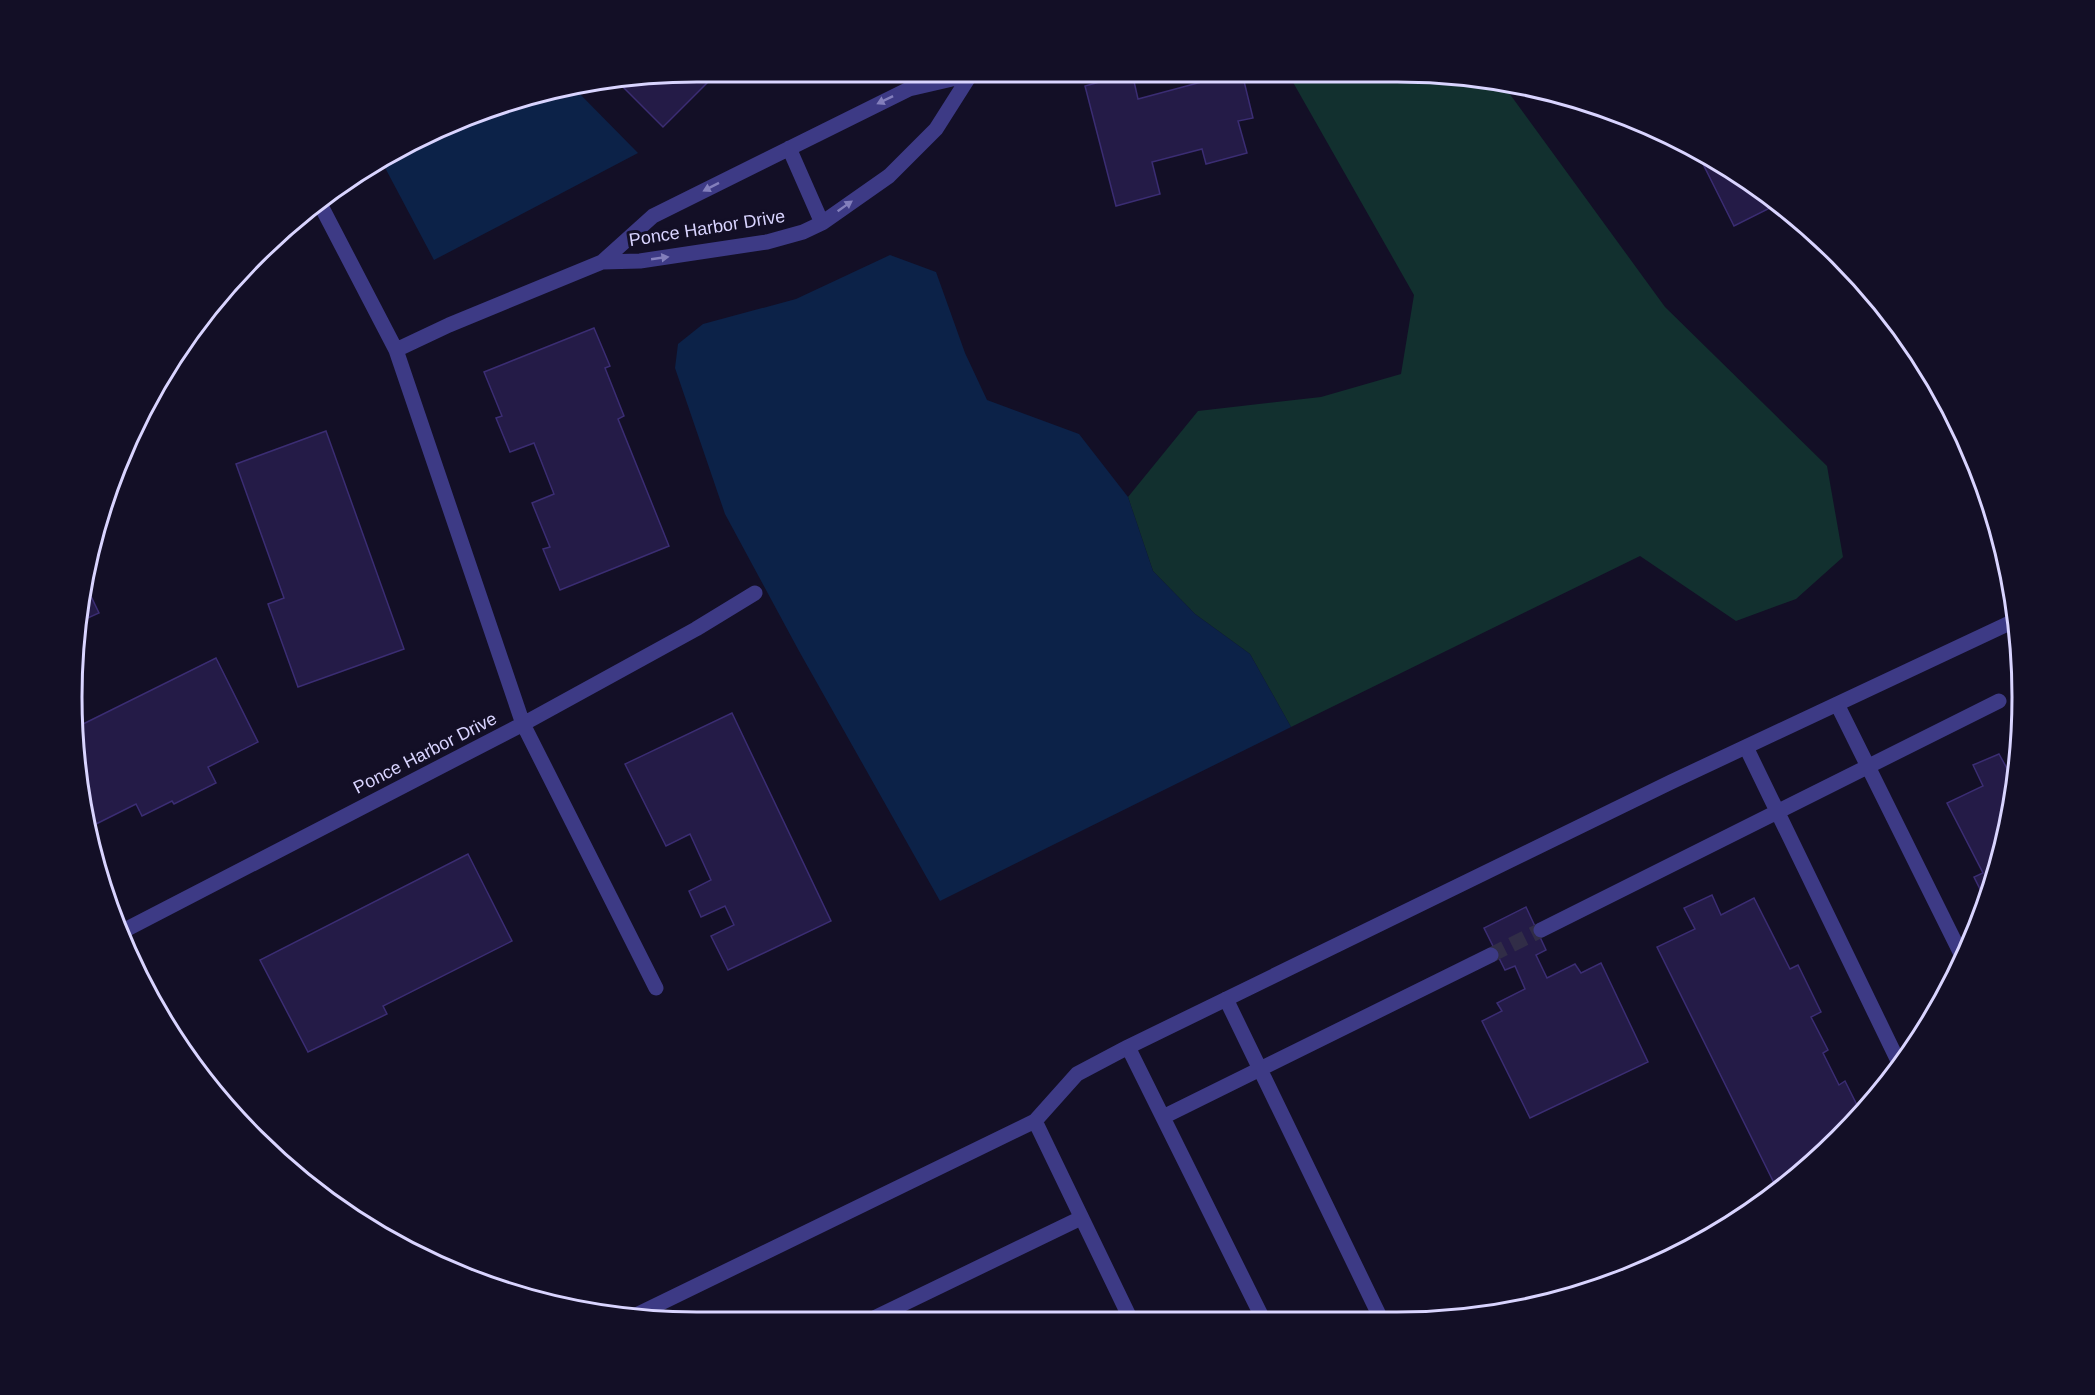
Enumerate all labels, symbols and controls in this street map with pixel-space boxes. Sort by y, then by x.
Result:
one-way arrow [877,96,894,105]
one-way arrow [702,182,719,192]
one-way arrow [837,200,853,212]
street label: Ponce Harbor Drive [627,206,787,250]
one-way arrow [651,253,670,262]
street label: Ponce Harbor Drive [350,708,500,798]

